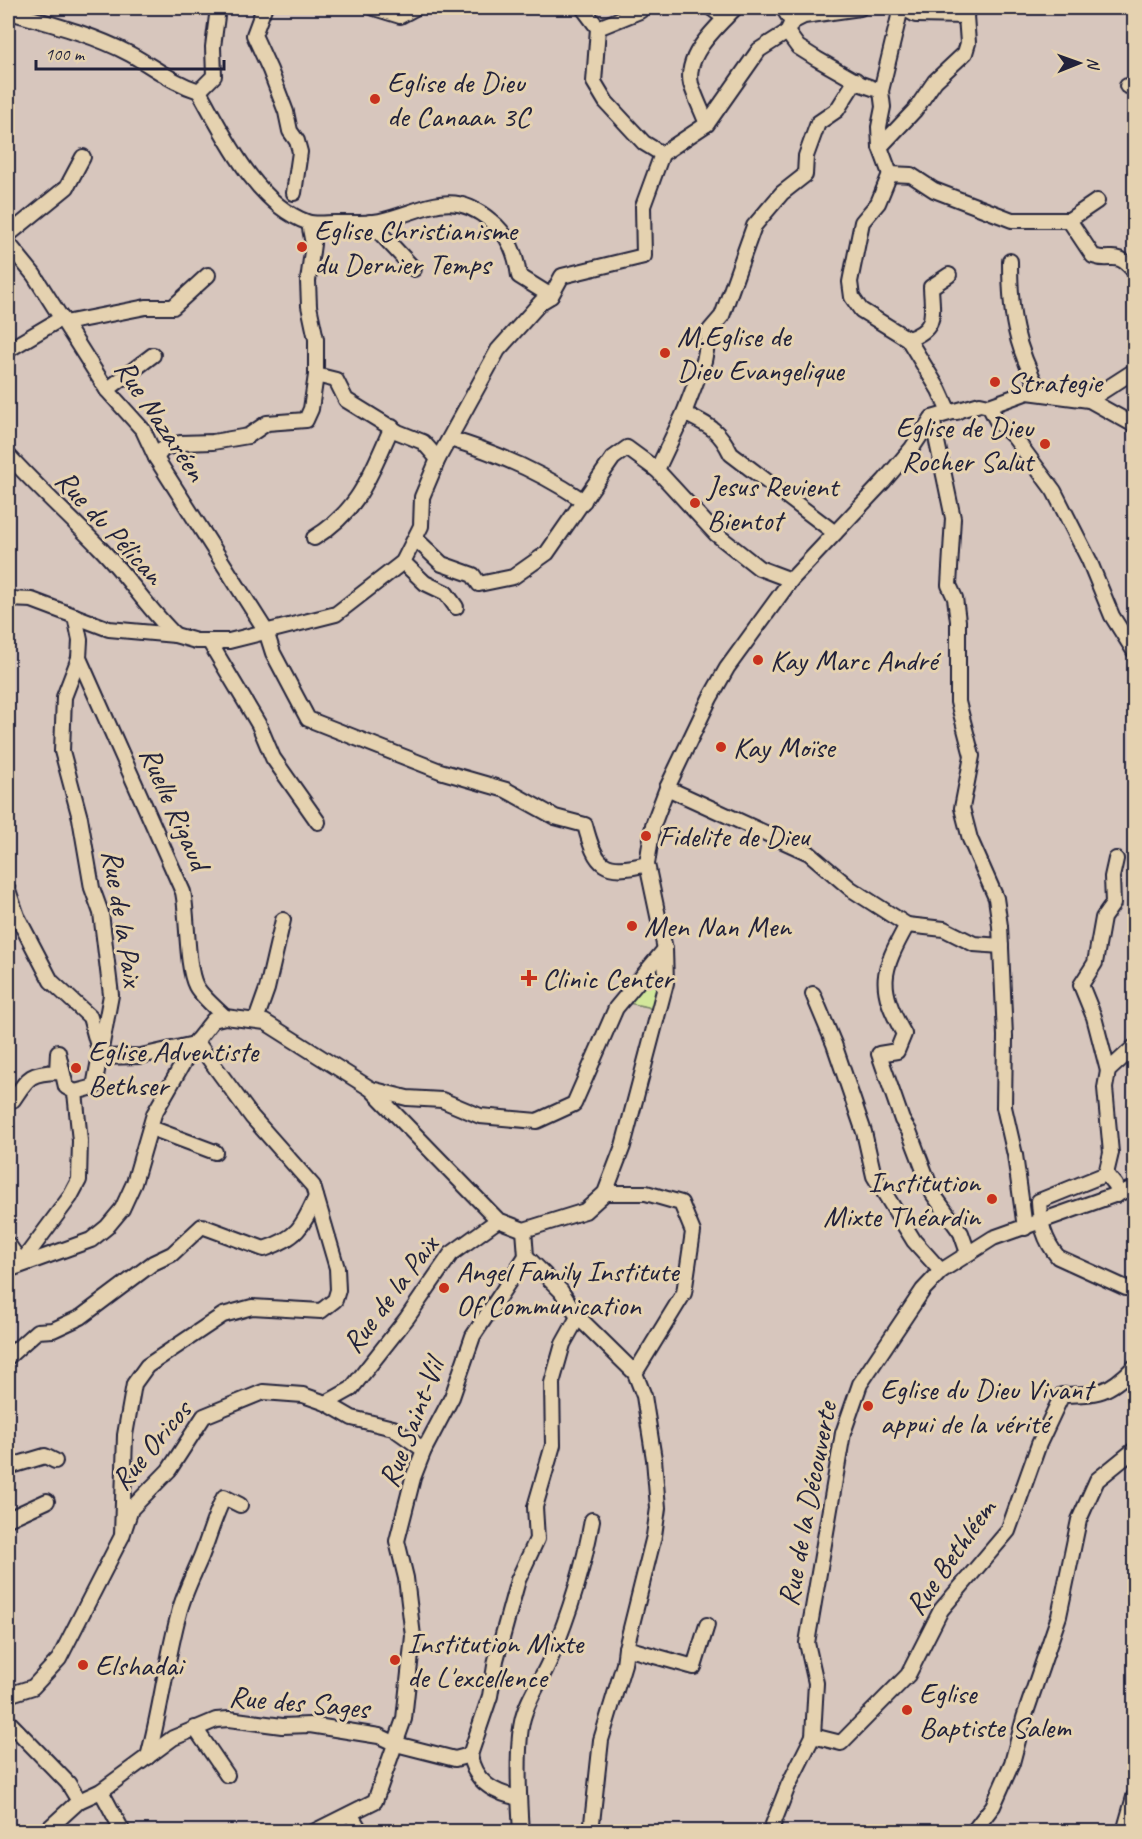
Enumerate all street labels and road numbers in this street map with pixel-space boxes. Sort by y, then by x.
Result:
street label: Rue Nazaréen [106,352,216,489]
street label: Rue du Pélican [47,461,174,594]
street label: Ruelle Rigaud [131,741,221,879]
street label: Rue de la Paix [93,847,153,992]
street label: Rue de la Paix [333,1225,448,1361]
street label: Rue Saint-Vil [369,1349,455,1493]
street label: Rue Oricos [102,1390,201,1498]
street label: Rue de la Découverte [769,1396,846,1609]
street label: Rue Bethléem [896,1490,1005,1623]
street label: Rue des Sages [227,1677,373,1727]

